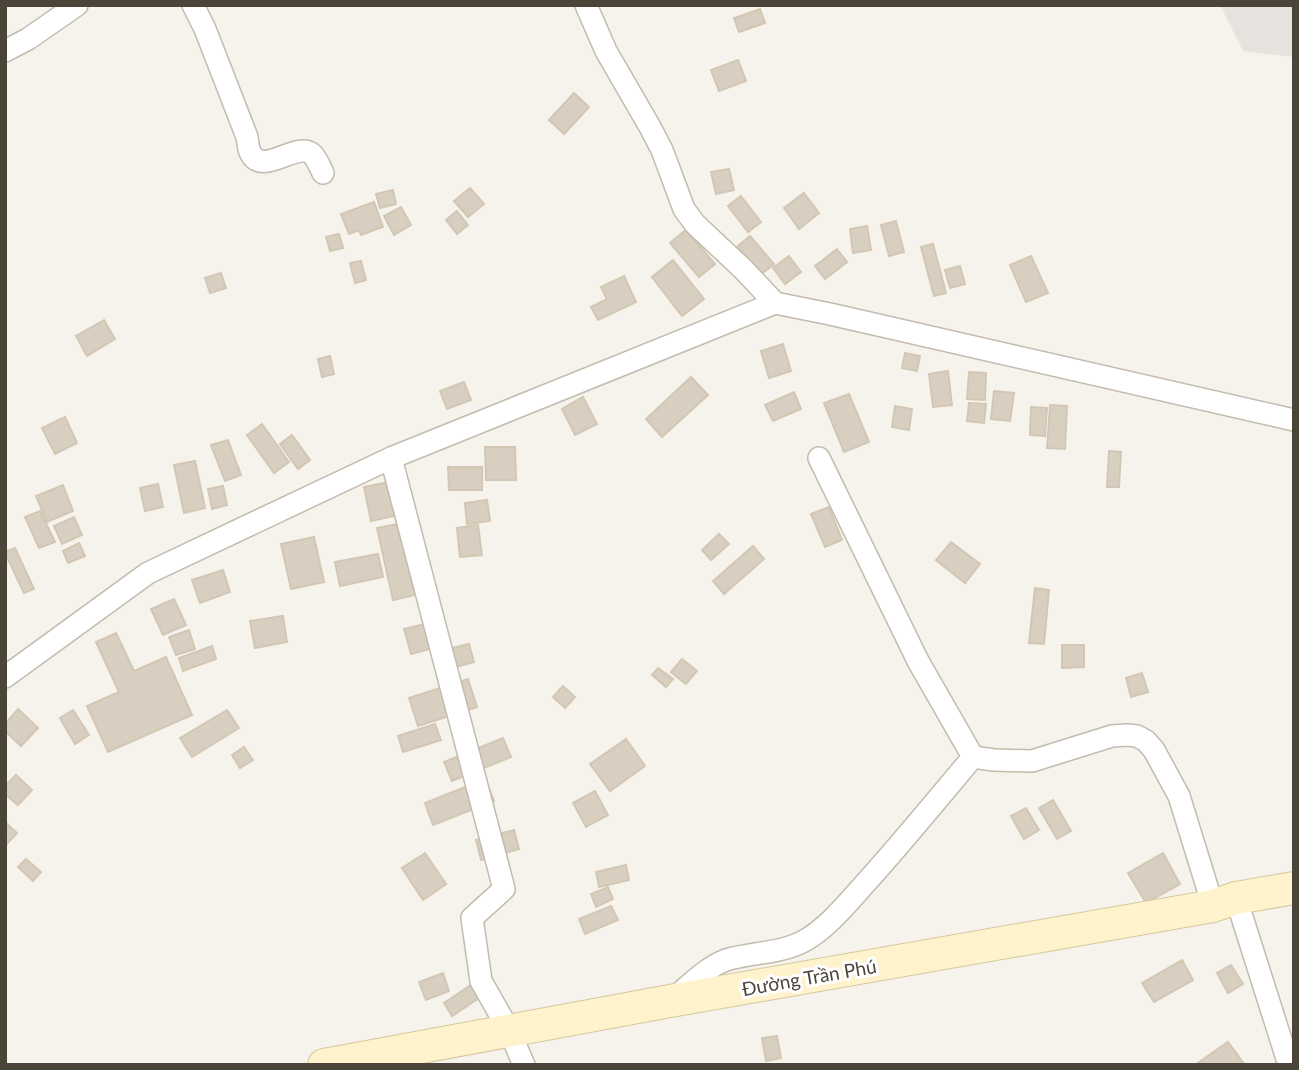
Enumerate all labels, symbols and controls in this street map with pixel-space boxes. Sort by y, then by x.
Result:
street label: Đường Trần Phú [740,954,878,1000]

